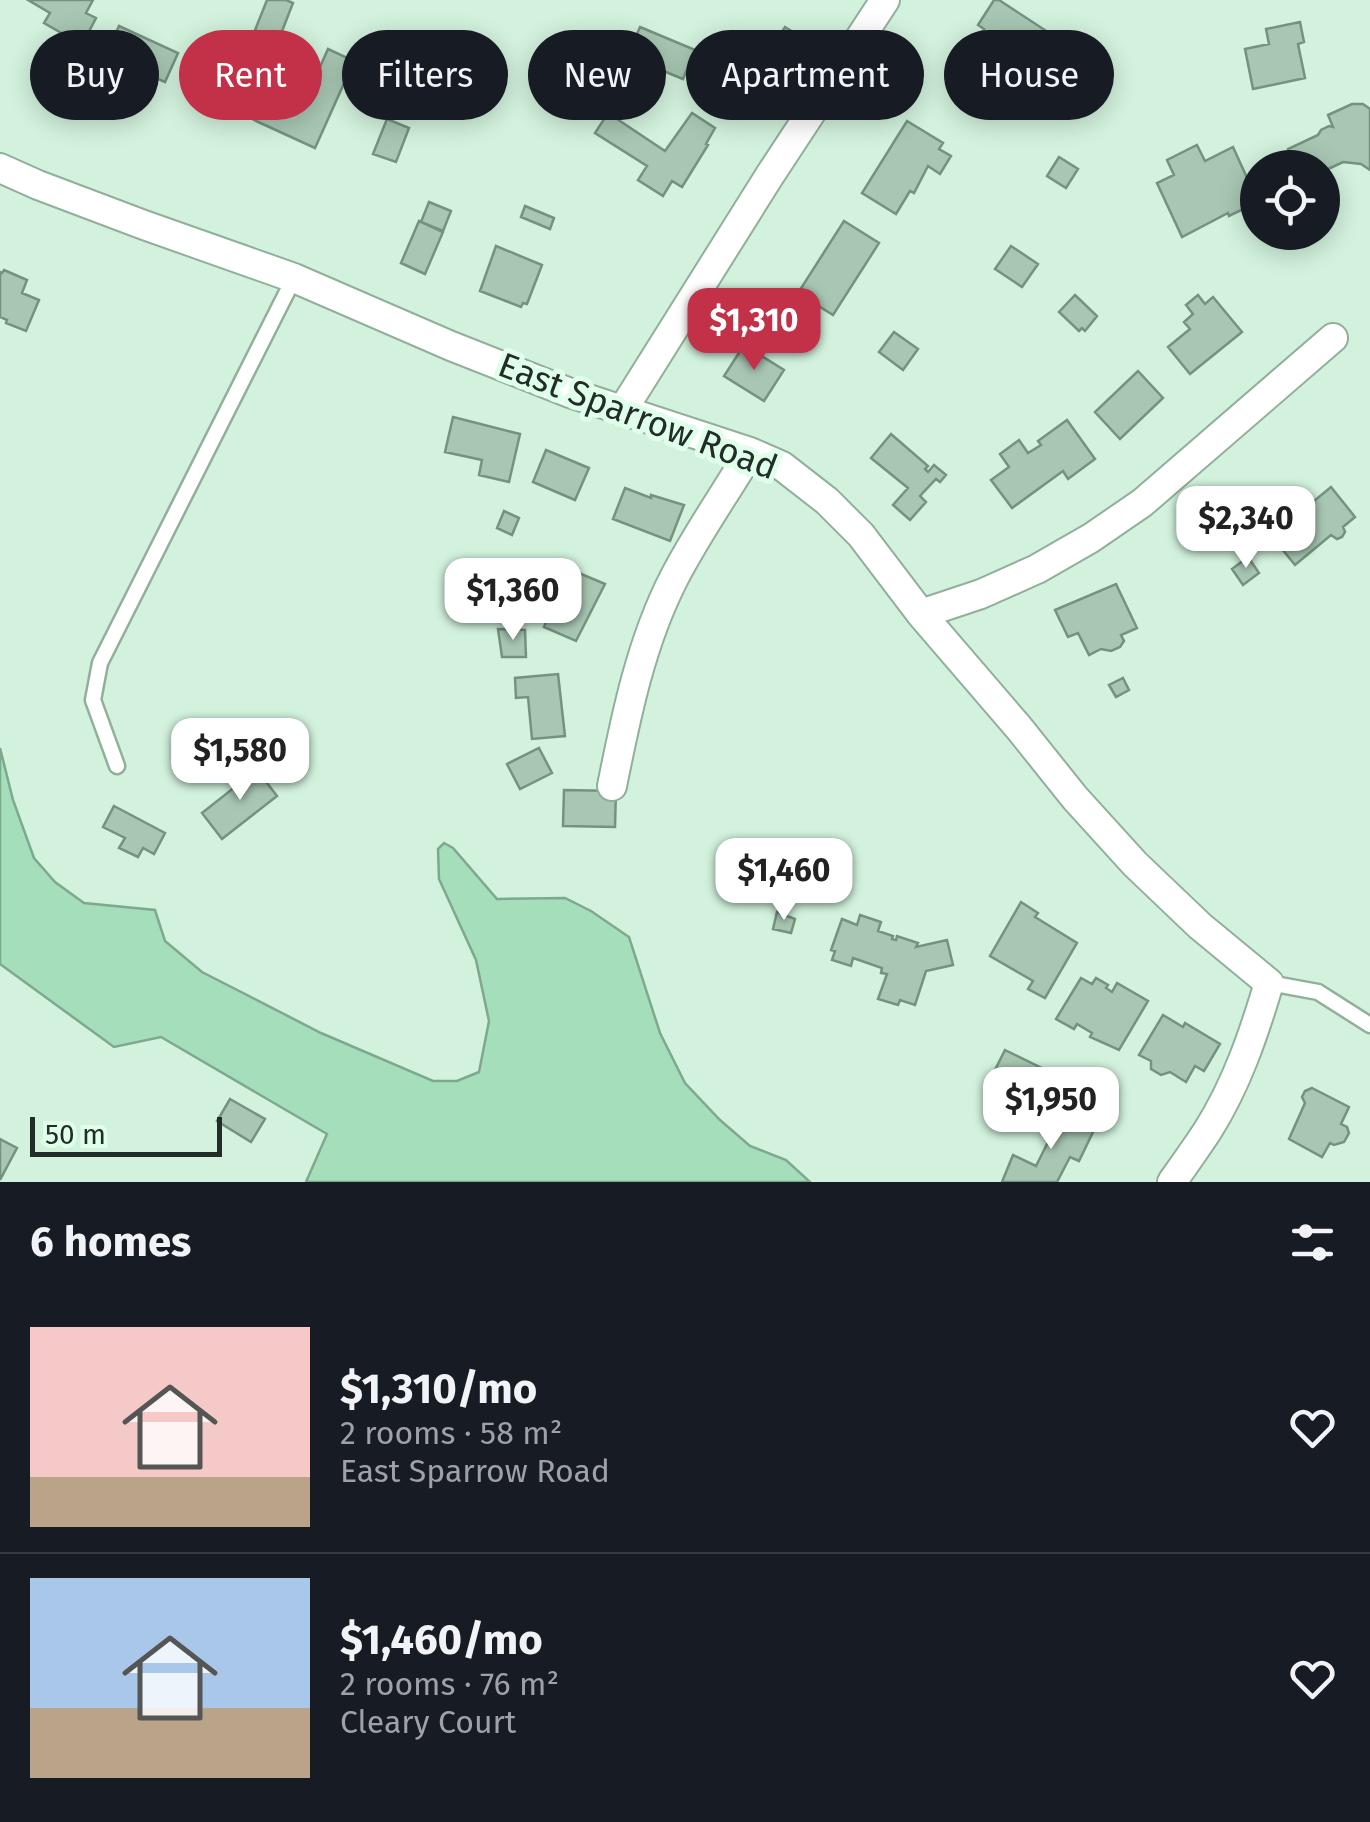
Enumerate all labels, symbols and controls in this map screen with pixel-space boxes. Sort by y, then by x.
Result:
chip: Buy [30,30,159,120]
chip: Rent [179,30,322,120]
chip: Filters [342,30,508,120]
chip: New [528,30,666,120]
chip: Apartment [686,30,924,120]
chip: House [944,30,1114,120]
map controls [1240,150,1340,250]
button: locate [1240,150,1340,250]
pin: $1,310 [673,288,835,373]
text: $1,310 [710,301,798,339]
street label: East Sparrow Road [493,343,783,489]
pin: $2,340 [1165,486,1327,571]
text: $2,340 [1198,499,1294,537]
pin: $1,360 [432,558,594,643]
text: $1,360 [467,571,559,609]
pin: $1,580 [159,718,321,803]
text: $1,580 [193,731,287,769]
pin: $1,460 [703,838,865,923]
text: $1,460 [737,851,831,889]
pin: $1,950 [970,1067,1132,1152]
text: $1,950 [1005,1080,1097,1118]
scale bar [30,1112,222,1156]
text: 50 m [45,1118,106,1151]
icon: filters [1285,1215,1340,1270]
text: 6 homes [30,1217,191,1267]
text: $1,310/mo [340,1364,537,1414]
icon: home [110,1367,230,1487]
icon: heart [1285,1400,1340,1455]
text: 2 rooms · 58 m² [340,1414,562,1452]
text: East Sparrow Road [340,1452,610,1490]
text: $1,460/mo [340,1615,543,1665]
icon: home [110,1618,230,1738]
icon: heart [1285,1651,1340,1706]
text: 2 rooms · 76 m² [340,1665,559,1703]
text: Cleary Court [340,1703,516,1741]

